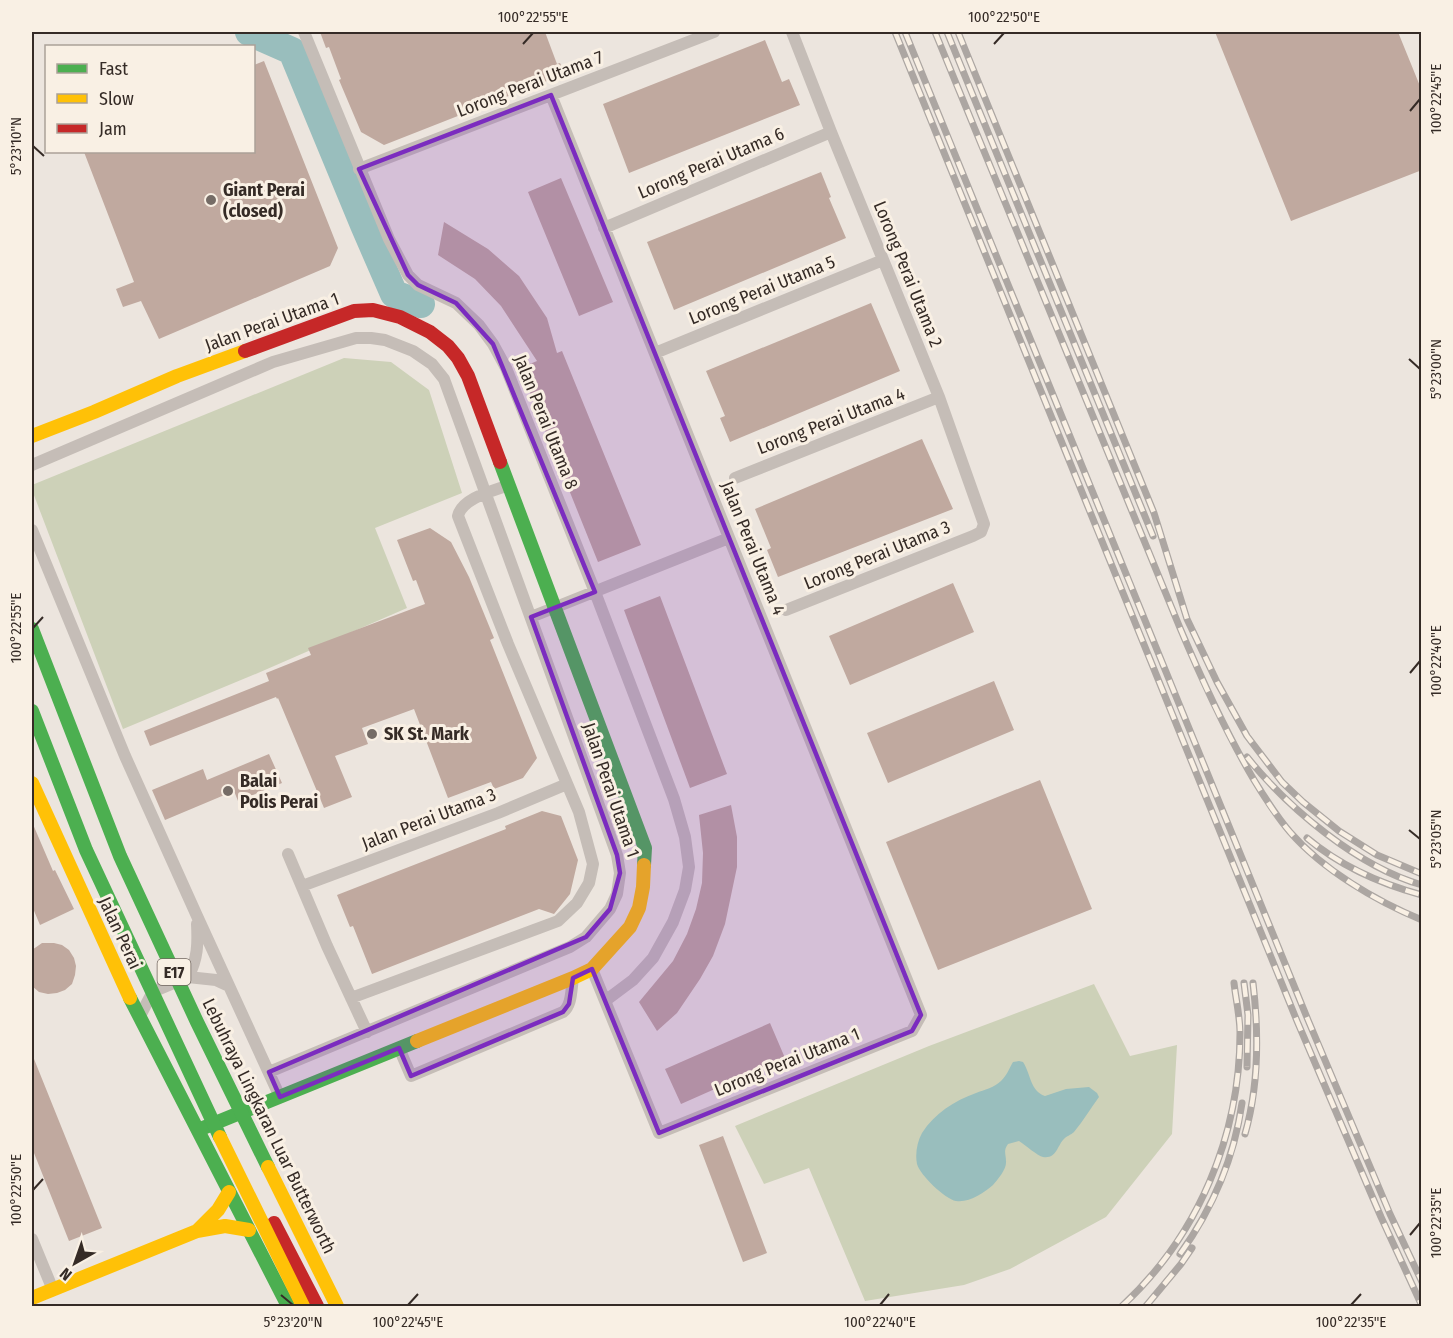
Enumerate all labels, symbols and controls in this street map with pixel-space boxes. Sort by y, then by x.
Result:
text: 100°22'55"E [498,8,568,26]
text: 100°22'50"E [968,8,1040,26]
legend [45,45,255,153]
street label: Lorong Perai Utama 7 [454,46,606,122]
text: Fast [99,58,128,80]
text: 100°22'45"E [1427,64,1445,134]
text: Slow [99,88,134,110]
text: 5°23'10"N [7,117,25,175]
text: Jam [99,118,127,140]
street label: Lorong Perai Utama 6 [635,122,787,204]
place label: Giant Perai (closed) [223,179,305,222]
marker: Giant Perai (closed) [204,193,218,207]
street label: Lorong Perai Utama 2 [869,198,947,350]
street label: Lorong Perai Utama 5 [686,251,838,329]
street label: Jalan Perai Utama 1 [202,288,342,356]
text: 5°23'00"N [1427,339,1445,399]
street label: Jalan Perai Utama 8 [509,352,583,492]
street label: Lorong Perai Utama 4 [754,383,908,459]
street label: Jalan Perai Utama 4 [716,478,790,618]
street label: Lorong Perai Utama 3 [801,516,953,594]
text: 100°22'55"E [7,593,25,663]
text: 100°22'40"E [1427,625,1445,697]
street label: Jalan Perai Utama 1 [578,720,644,860]
place label: SK St. Mark [384,723,470,745]
marker: SK St. Mark [365,727,379,741]
place label: Balai Polis Perai [240,770,318,813]
street label: Jalan Perai Utama 3 [359,783,499,855]
marker: Balai Polis Perai [221,784,235,798]
text: 5°23'05"N [1427,809,1445,869]
street label: Jalan Perai [94,893,146,973]
road number: E17 [158,959,190,985]
street label: Lebuhraya Lingkaran Luar Butterworth [198,995,340,1257]
street label: Lorong Perai Utama 1 [711,1023,863,1101]
text: 100°22'50"E [7,1154,25,1226]
text: 100°22'35"E [1427,1188,1445,1258]
north arrow [45,1233,105,1293]
text: N [56,1264,75,1284]
text: 5°23'20"N [263,1313,323,1331]
text: 100°22'45"E [373,1313,443,1331]
text: 100°22'40"E [844,1313,916,1331]
text: 100°22'35"E [1316,1313,1386,1331]

